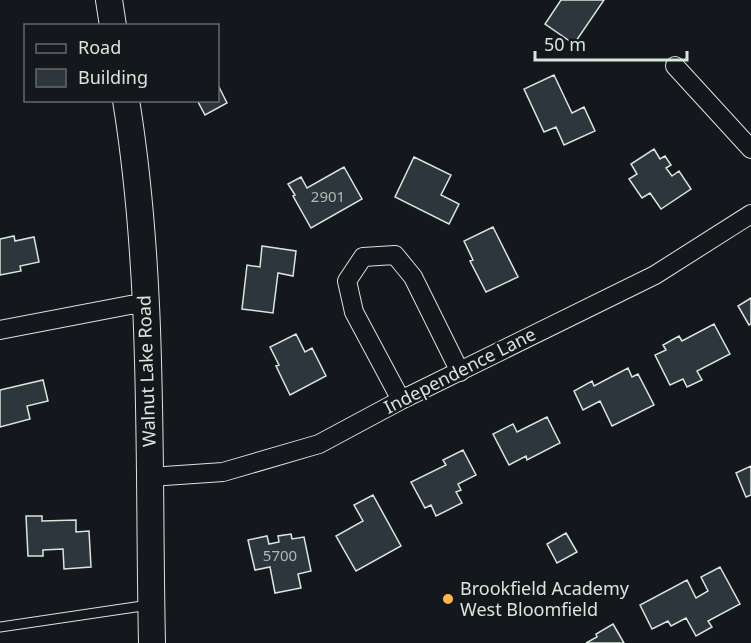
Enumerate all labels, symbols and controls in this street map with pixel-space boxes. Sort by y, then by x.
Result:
legend [24,24,219,102]
scale bar [535,24,686,62]
text: 50 m [544,32,586,56]
text: Road [78,35,121,59]
text: Building [78,65,148,89]
house number: 2901 [311,186,345,206]
street label: Walnut Lake Road [131,295,161,447]
street label: Independence Lane [380,321,540,419]
house number: 5700 [263,545,297,565]
place label: Brookfield Academy West Bloomfield [460,576,630,621]
marker: Brookfield Academy West Bloomfield [441,592,455,606]

